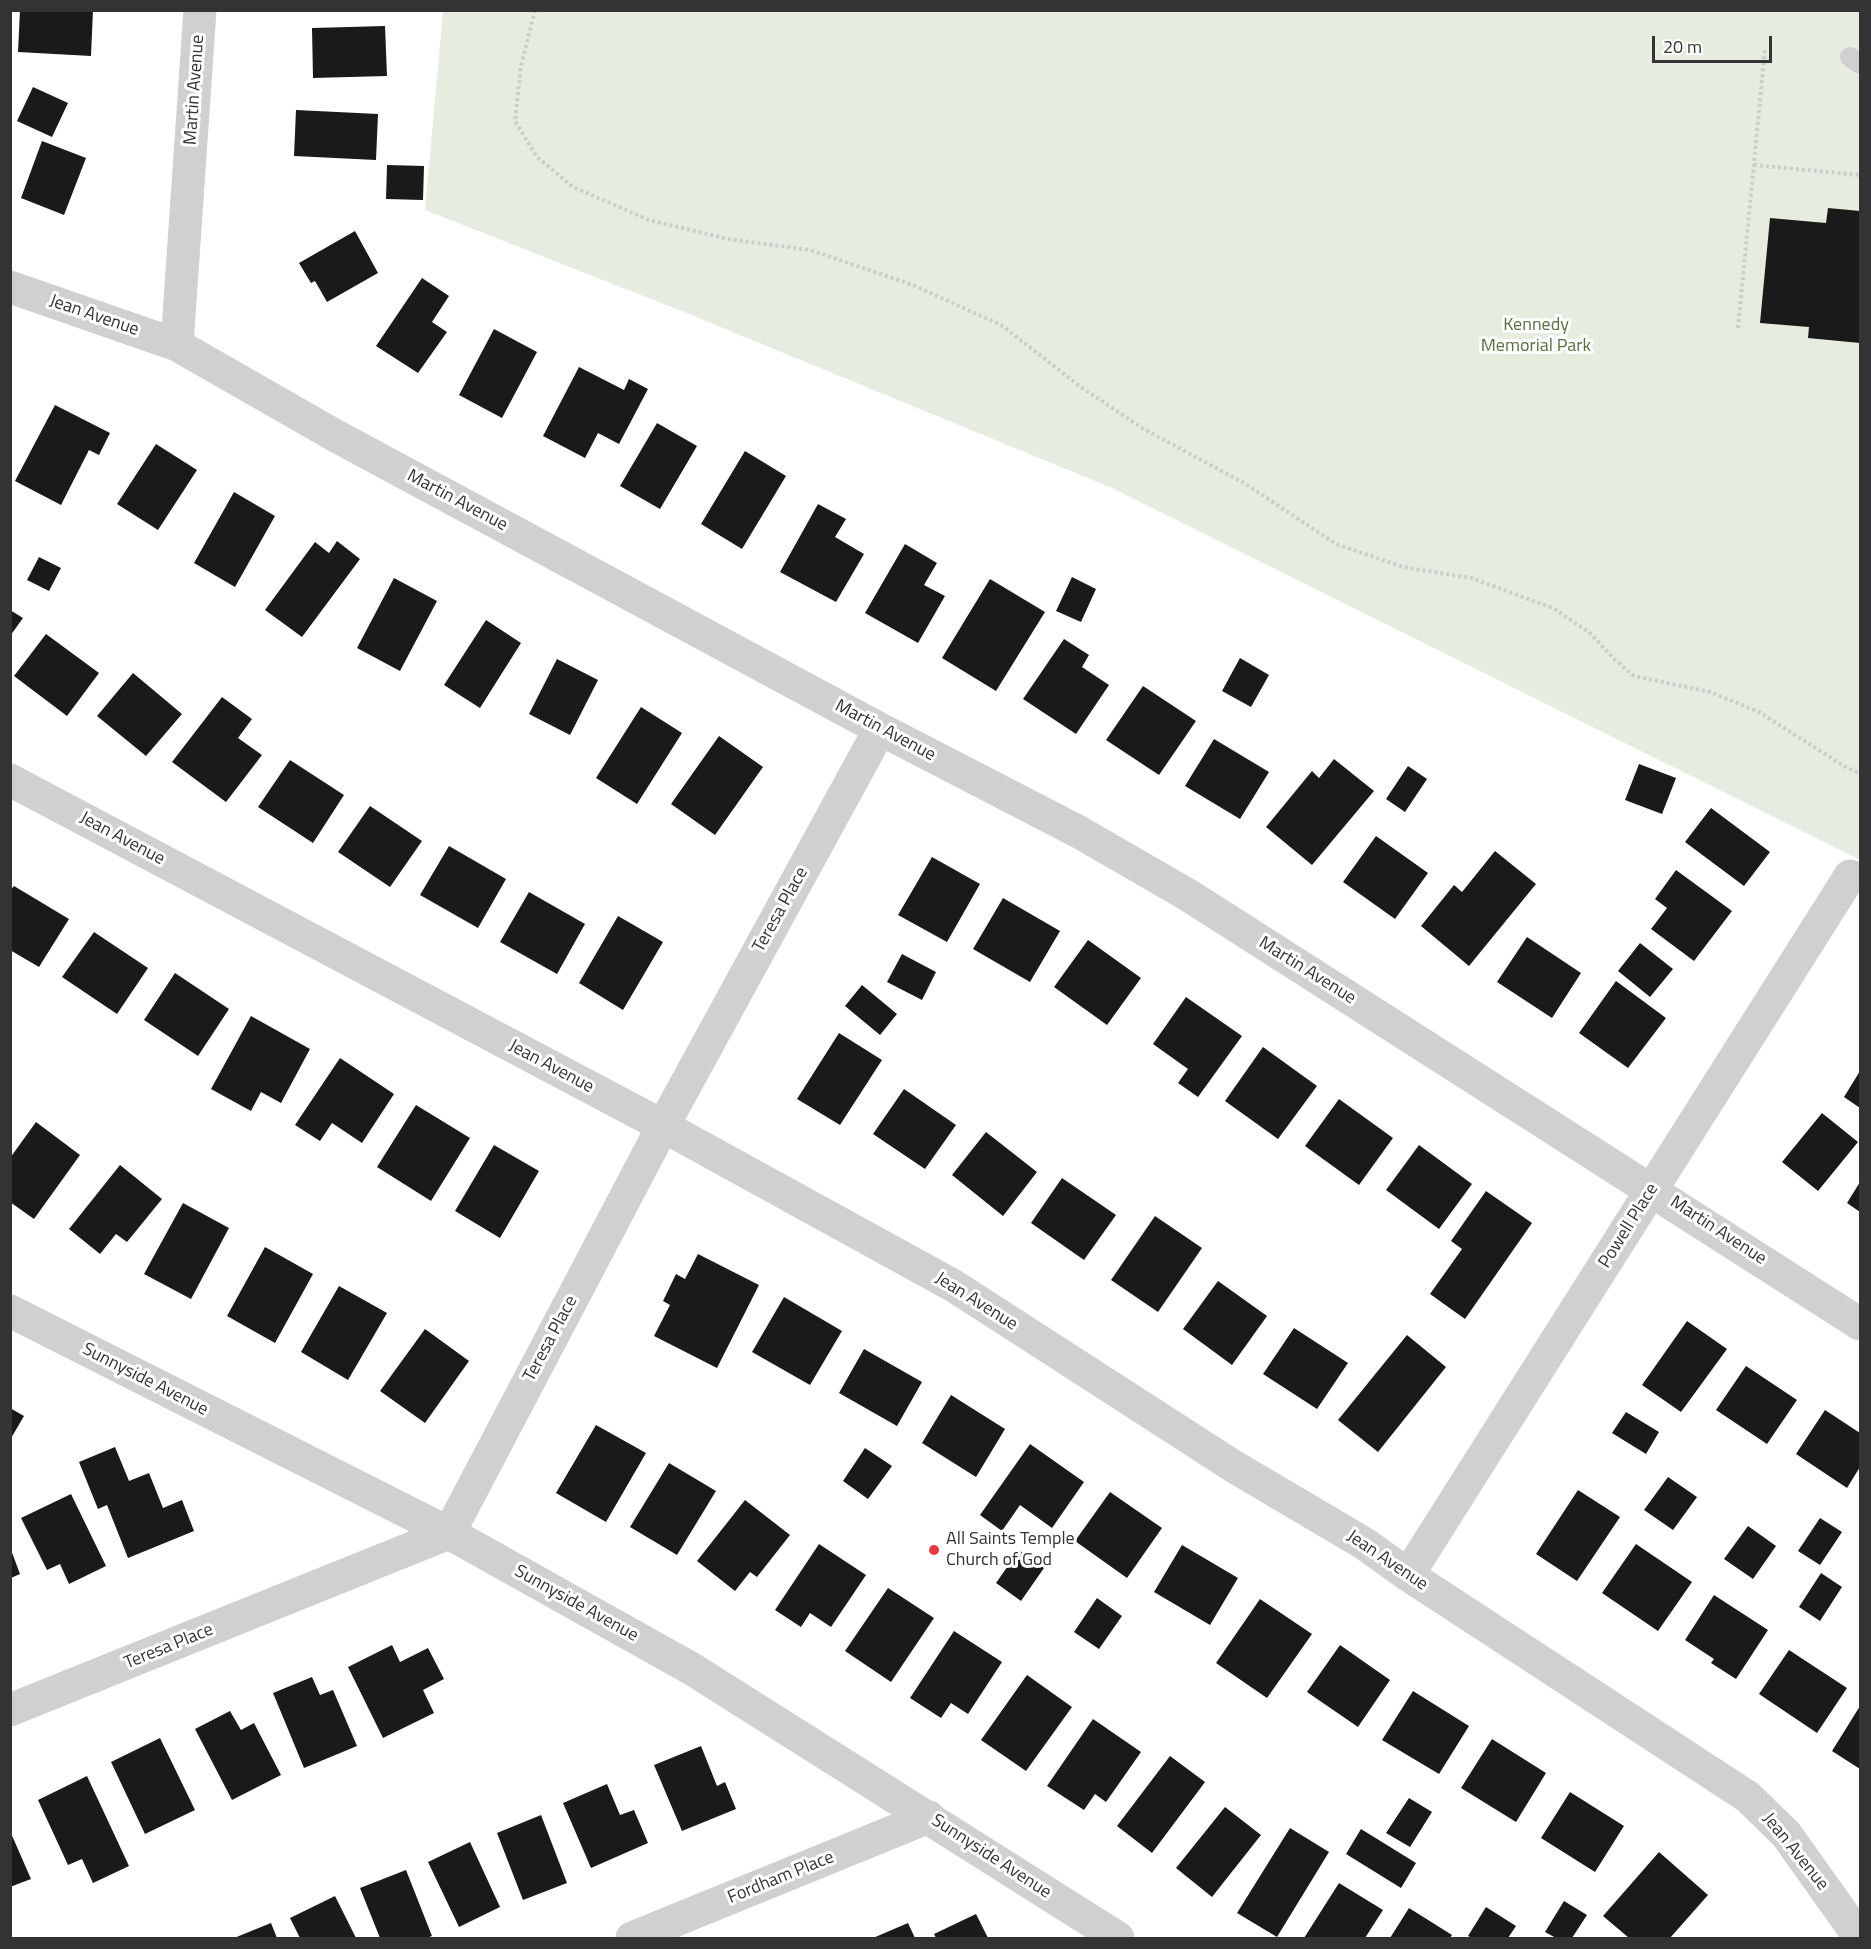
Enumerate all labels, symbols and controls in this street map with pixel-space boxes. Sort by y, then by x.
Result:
scale bar [1655,24,1775,62]
text: 20 m [1663,33,1702,60]
street label: Martin Avenue [180,34,210,146]
street label: Jean Avenue [46,291,142,341]
park label: Kennedy Memorial Park [1481,315,1591,358]
street label: Martin Avenue [403,466,511,536]
street label: Martin Avenue [831,696,939,766]
street label: Jean Avenue [76,808,168,870]
street label: Teresa Place [749,864,813,956]
street label: Martin Avenue [1254,933,1360,1009]
street label: Jean Avenue [505,1036,597,1098]
street label: Powell Place [1594,1180,1664,1272]
street label: Martin Avenue [1666,1192,1770,1270]
street label: Jean Avenue [931,1268,1021,1336]
street label: Teresa Place [519,1292,583,1386]
street label: Sunnyside Avenue [78,1339,212,1421]
street label: Jean Avenue [1342,1526,1432,1596]
place label: All Saints Temple Church of God [946,1529,1075,1572]
marker: All Saints Temple Church of God [927,1543,941,1557]
street label: Sunnyside Avenue [510,1561,642,1647]
street label: Teresa Place [121,1619,217,1675]
street label: Jean Avenue [1757,1809,1833,1895]
street label: Sunnyside Avenue [927,1810,1055,1904]
street label: Fordham Place [725,1847,837,1909]

